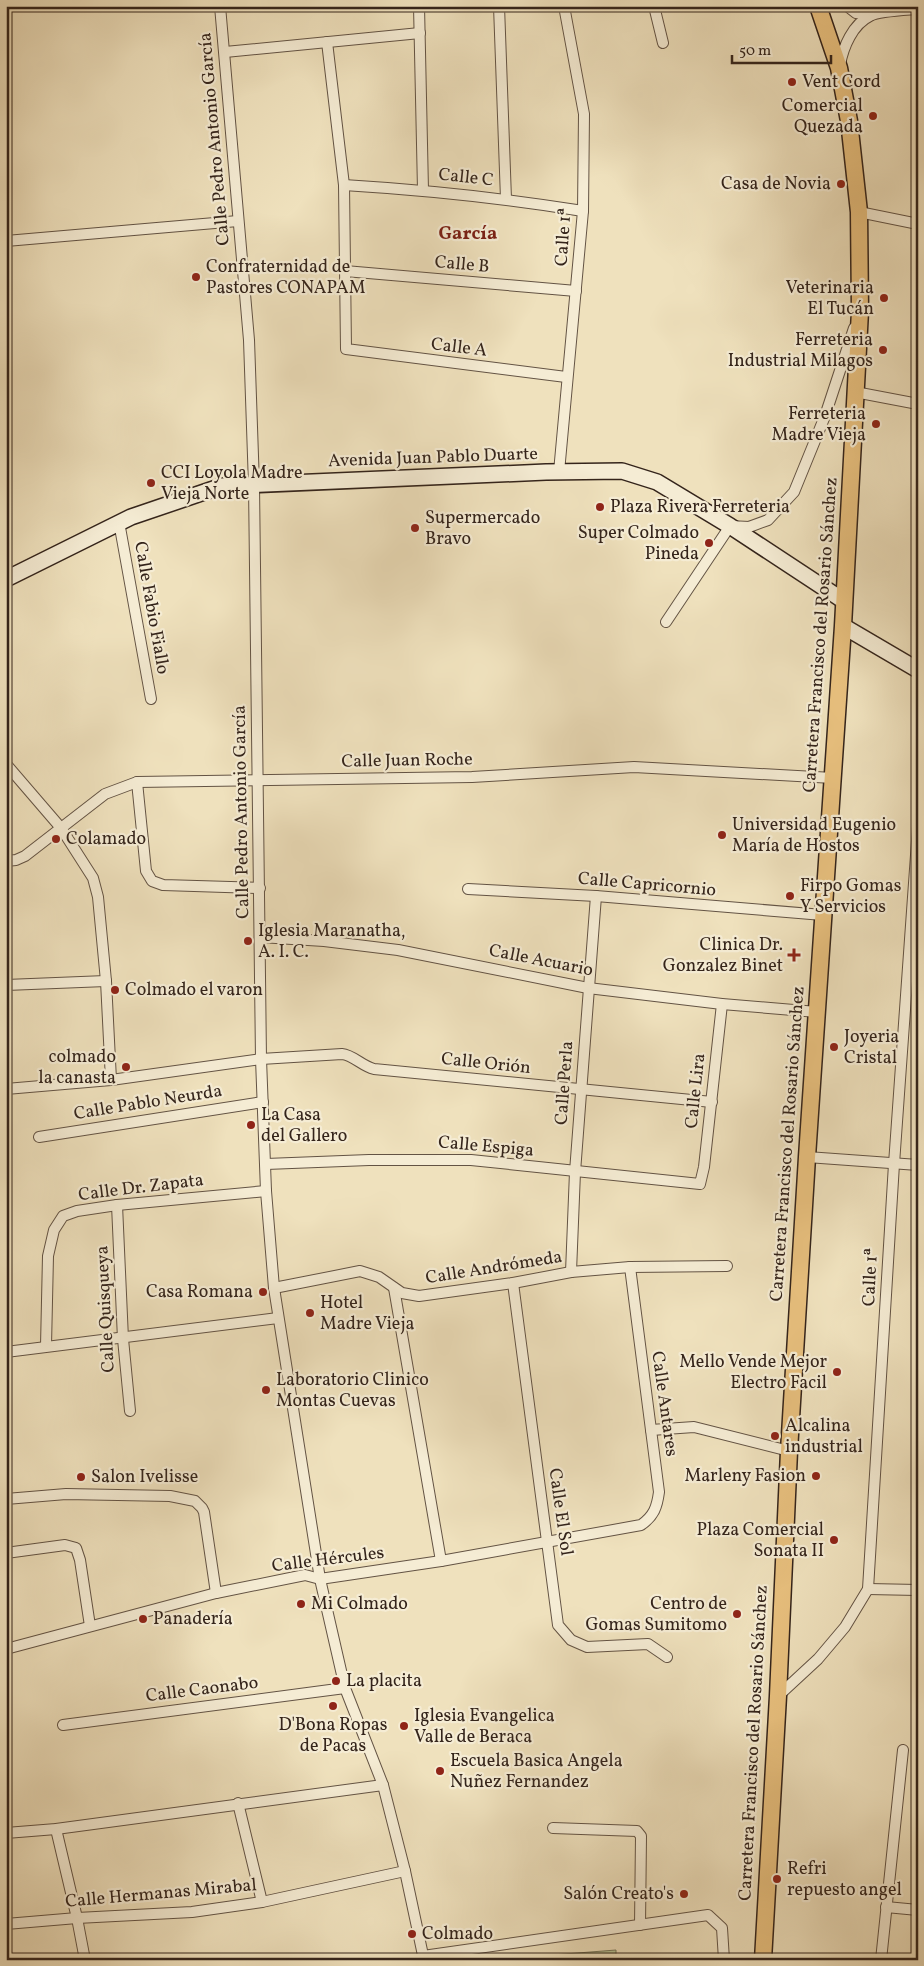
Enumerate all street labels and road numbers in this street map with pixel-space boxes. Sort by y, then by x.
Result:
street label: Calle Pedro Antonio García [193,31,237,247]
street label: Calle C [437,163,495,193]
street label: Calle 1ª [549,207,579,267]
street label: Calle B [434,250,490,280]
street label: Calle A [430,332,489,364]
street label: Avenida Juan Pablo Duarte [328,442,538,474]
street label: Carretera Francisco del Rosario Sánchez [798,477,844,793]
street label: Calle Fabio Fiallo [127,540,175,676]
street label: Calle Pedro Antonio García [228,705,256,919]
street label: Calle Juan Roche [341,747,473,775]
street label: Calle Capricornio [577,867,717,903]
street label: Calle Acuario [487,939,595,983]
street label: Carretera Francisco del Rosario Sánchez [765,986,811,1302]
street label: Calle Perla [550,1040,580,1126]
street label: Calle Orión [440,1047,532,1081]
street label: Calle Lira [680,1052,712,1130]
street label: Calle Pablo Neurda [72,1079,224,1127]
street label: Calle Espiga [437,1130,535,1164]
street label: Calle Dr. Zapata [77,1168,205,1208]
street label: Calle Quisqueya [90,1245,122,1373]
street label: Calle Andrómeda [424,1245,564,1291]
street label: Calle 1ª [857,1247,885,1307]
street label: Calle Antares [644,1350,684,1458]
street label: Calle El Sol [541,1467,579,1557]
street label: Calle Hércules [270,1541,386,1579]
street label: Carretera Francisco del Rosario Sánchez [733,1585,775,1901]
street label: Calle Caonabo [144,1671,260,1709]
street label: Calle Hermanas Mirabal [64,1873,258,1915]

